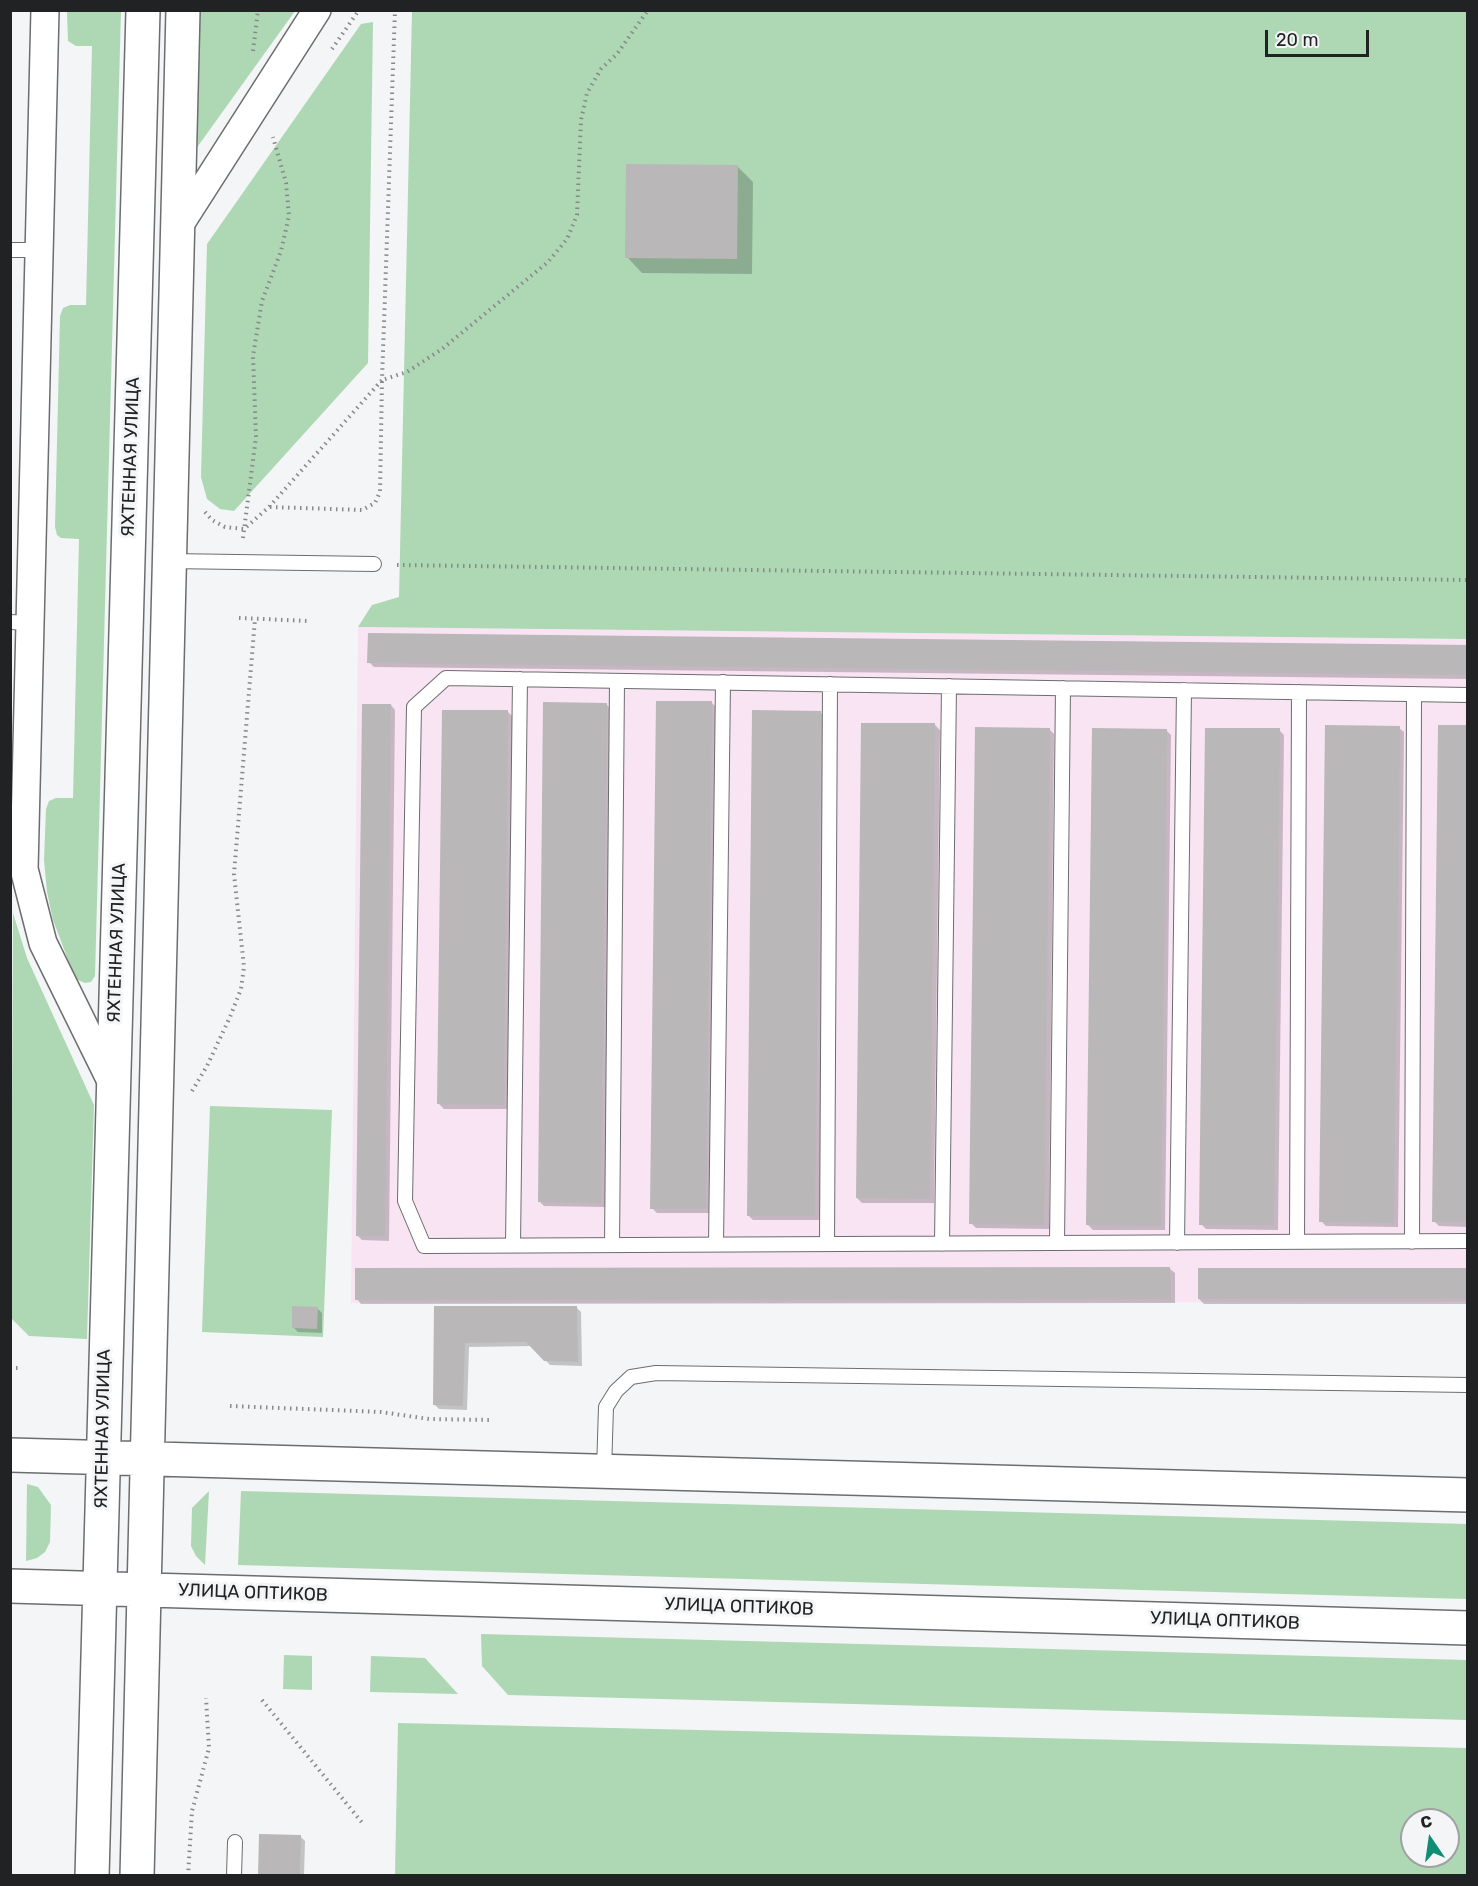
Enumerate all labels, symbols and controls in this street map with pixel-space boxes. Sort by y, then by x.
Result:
scale bar [1268,18,1372,56]
text: 20 m [1276,29,1318,51]
street label: ЯХТЕННАЯ УЛИЦА [117,377,145,537]
street label: ЯХТЕННАЯ УЛИЦА [103,863,131,1023]
street label: ЯХТЕННАЯ УЛИЦА [91,1349,115,1509]
street label: УЛИЦА ОПТИКОВ [178,1580,328,1606]
street label: УЛИЦА ОПТИКОВ [664,1594,814,1620]
street label: УЛИЦА ОПТИКОВ [1150,1608,1300,1634]
north arrow [1400,1808,1460,1868]
text: С [1419,1811,1434,1832]

